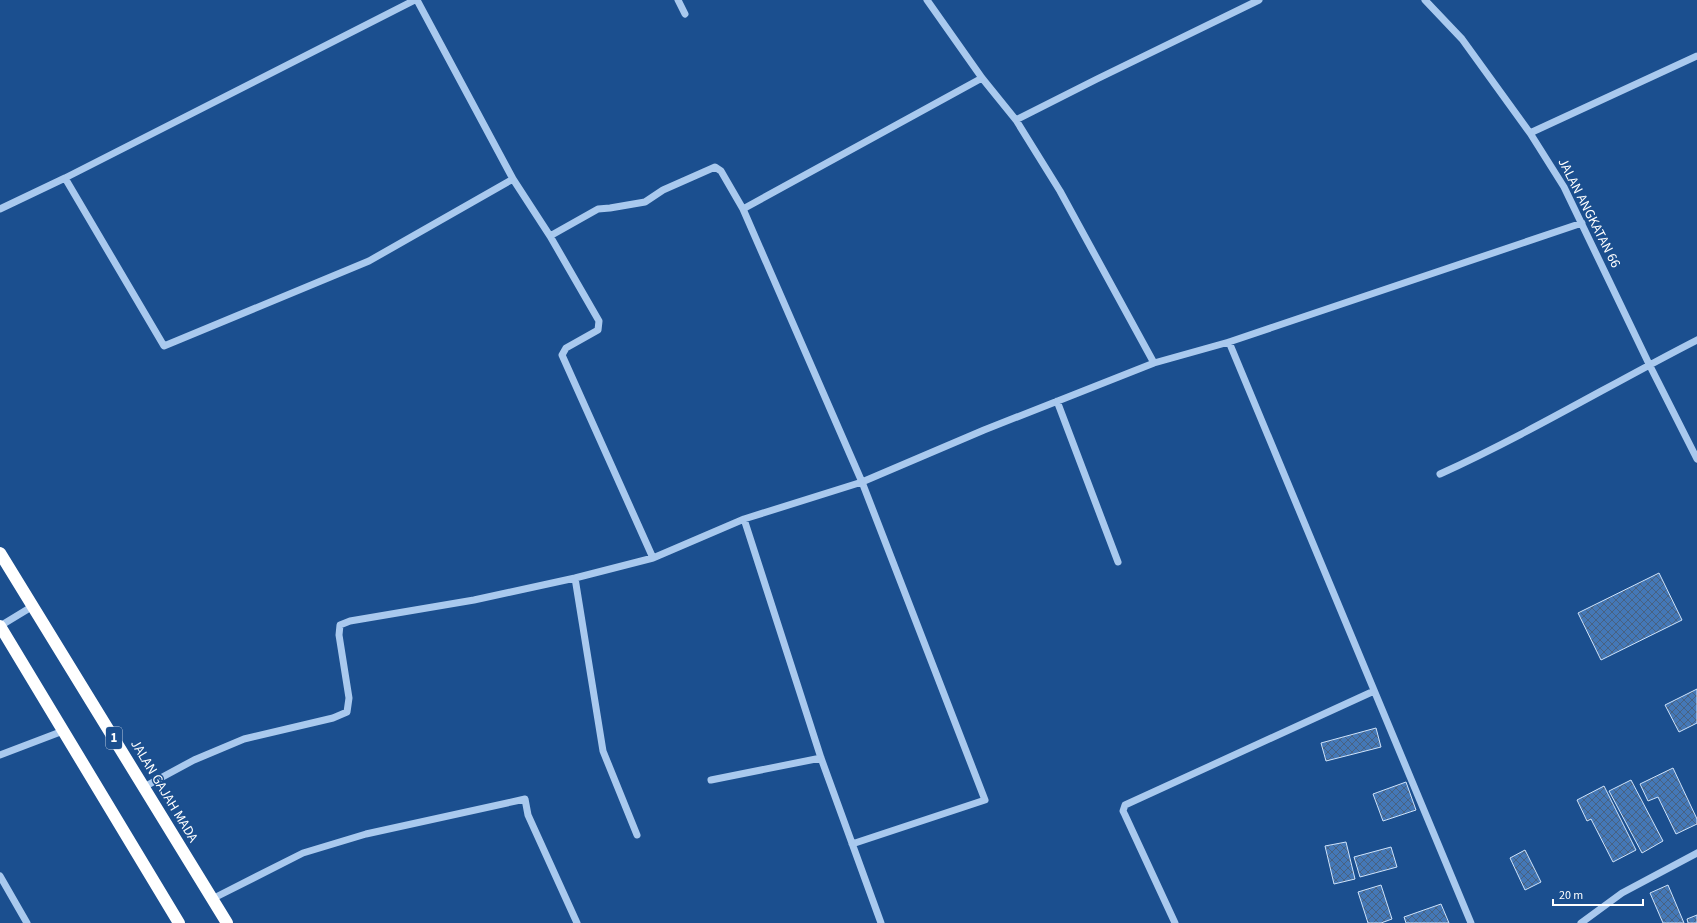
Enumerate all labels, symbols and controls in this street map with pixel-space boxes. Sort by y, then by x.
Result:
street label: JALAN ANGKATAN 66 [1553,155,1625,271]
road number: 1 [106,727,122,749]
street label: JALAN GAJAH MADA [125,736,203,847]
scale bar [1553,881,1643,907]
text: 20 m [1559,887,1583,904]

